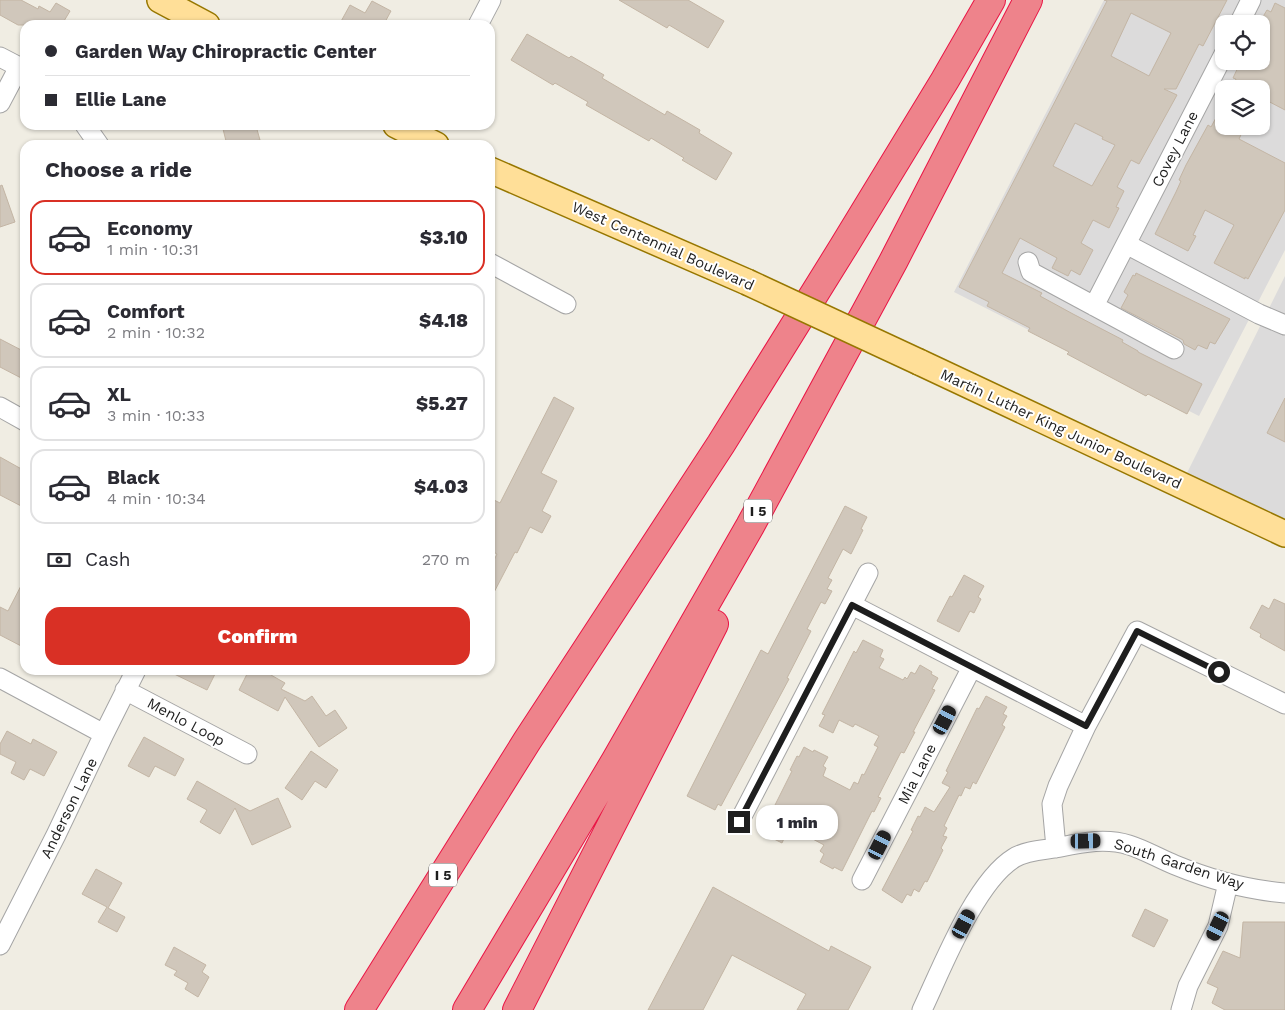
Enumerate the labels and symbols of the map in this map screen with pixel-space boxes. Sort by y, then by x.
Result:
street label: Covey Lane [1148,108,1202,190]
street label: West Centennial Boulevard [569,198,757,294]
street label: Martin Luther King Junior Boulevard [938,365,1184,493]
road number: I 5 [744,500,772,522]
route start [1208,661,1230,683]
street label: Menlo Loop [144,694,228,750]
car [931,703,958,737]
street label: Mia Lane [894,741,940,807]
street label: Anderson Lane [37,755,101,861]
callout: 1 min [756,804,839,840]
route end [728,811,750,833]
car [866,828,893,862]
car [1070,833,1101,849]
street label: South Garden Way [1112,835,1246,894]
road number: I 5 [429,864,457,886]
car [950,907,977,941]
car [1204,909,1231,943]

